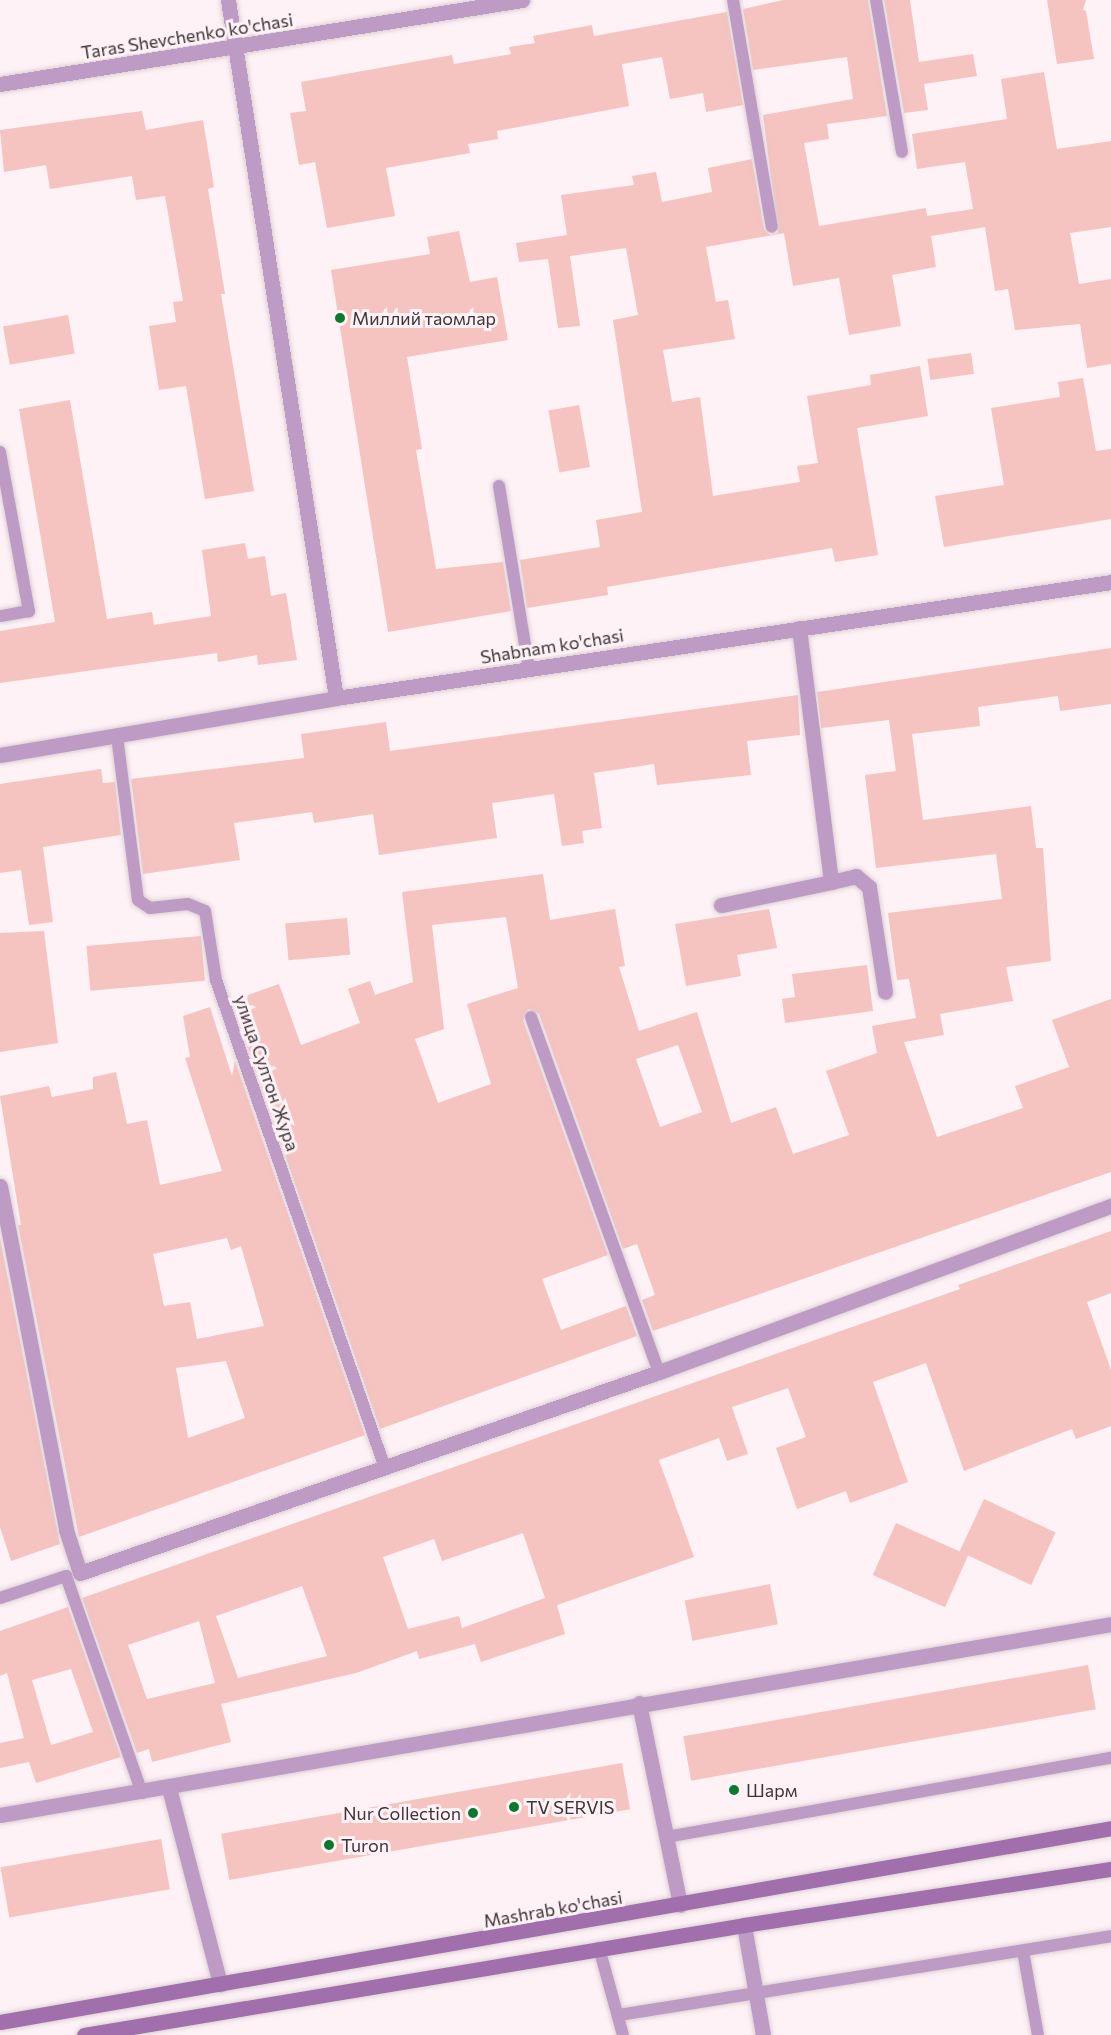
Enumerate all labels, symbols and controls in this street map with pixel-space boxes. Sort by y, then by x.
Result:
street label: Taras Shevchenko ko'chasi [79,9,295,63]
place label: Миллий таомлар [352,307,496,329]
marker: Миллий таомлар [333,311,347,325]
street label: Shabnam ko'chasi [479,624,625,668]
street label: улица Султон Жура [230,992,304,1154]
place label: Шарм [746,1779,797,1801]
marker: Шарм [727,1783,741,1797]
place label: TV SERVIS [526,1796,614,1818]
marker: TV SERVIS [507,1800,521,1814]
place label: Nur Collection [343,1802,461,1824]
marker: Nur Collection [466,1806,480,1820]
place label: Turon [341,1834,389,1856]
marker: Turon [322,1838,336,1852]
street label: Mashrab ko'chasi [482,1886,624,1932]

